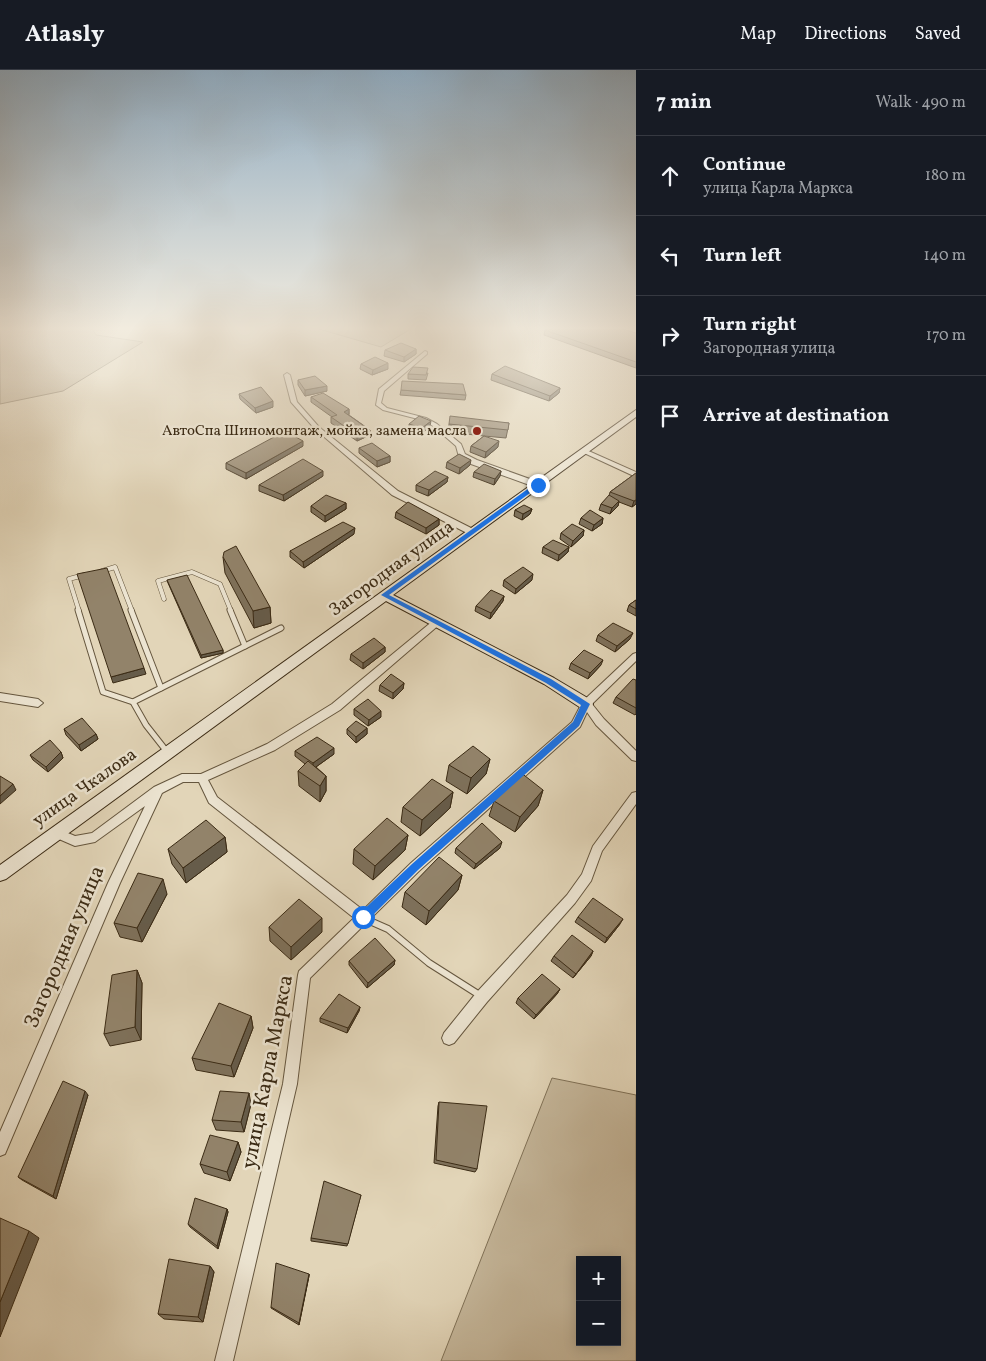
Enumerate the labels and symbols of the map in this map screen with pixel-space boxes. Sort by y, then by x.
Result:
place label: АвтоСпа Шиномонтаж, мойка, замена масла [162,421,467,442]
marker: АвтоСпа Шиномонтаж, мойка, замена масла [471,425,483,437]
route end [527,474,550,497]
street label: Загородная улица [324,515,460,623]
street label: улица Чкалова [28,743,142,833]
street label: Загородная улица [18,861,112,1033]
route start [352,906,375,929]
street label: улица Карла Маркса [235,973,301,1171]

